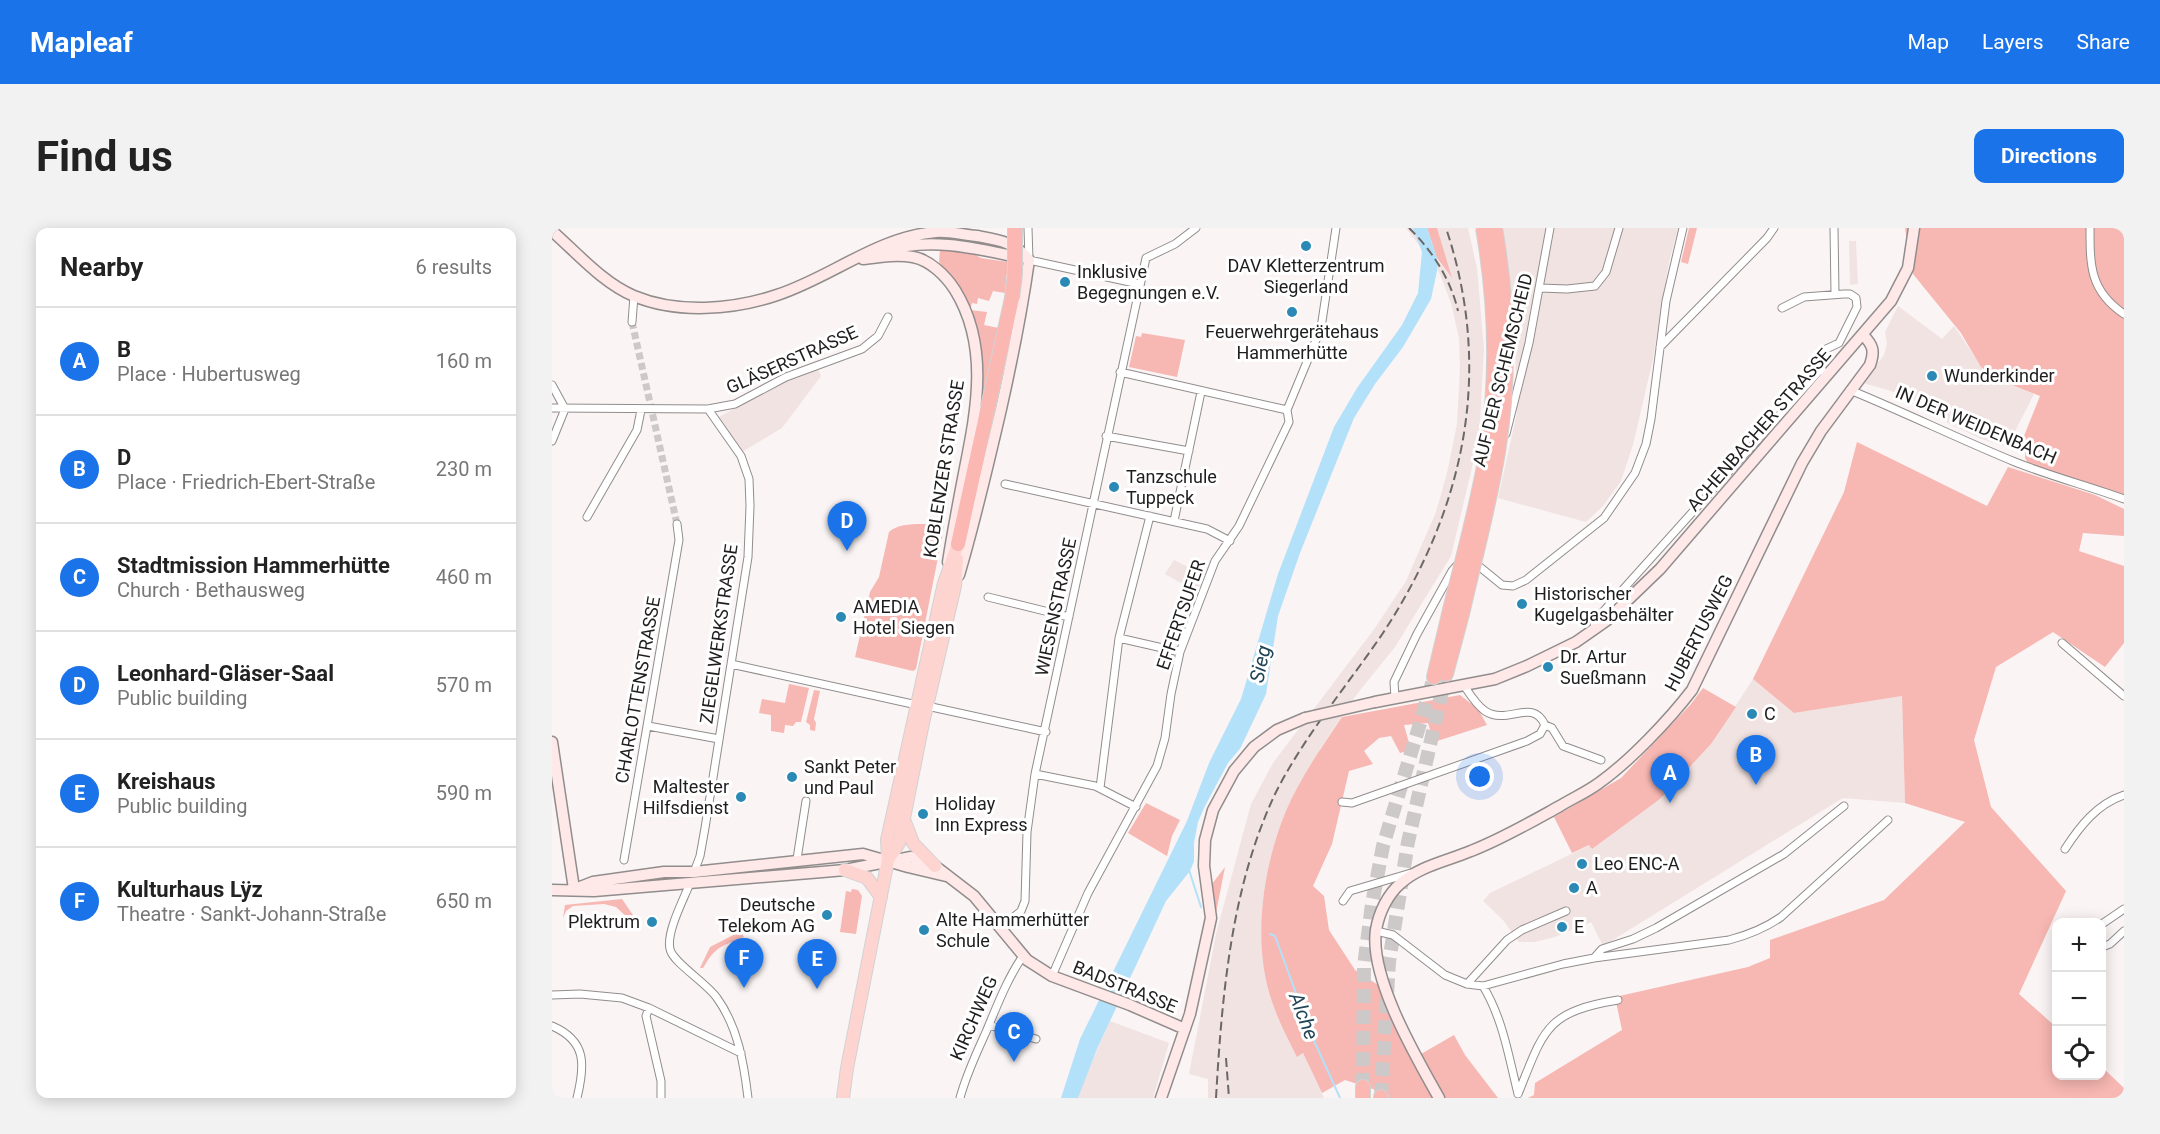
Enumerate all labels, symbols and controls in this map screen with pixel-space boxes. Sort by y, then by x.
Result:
text: Mapleaf [30,26,133,59]
text: Map [1907,30,1949,54]
text: Layers [1982,30,2043,54]
text: Share [2076,30,2130,54]
button: Directions [1974,129,2124,183]
text: Find us [36,132,173,181]
marker: DAV Kletterzentrum Siegerland [1299,239,1313,253]
text: Nearby [60,252,143,282]
text: 6 results [416,255,492,279]
place label: DAV Kletterzentrum Siegerland [1227,255,1385,297]
place label: Inklusive Begegnungen e.V. [1077,261,1220,303]
street label: AUF DER SCHEMSCHEID [1468,271,1537,469]
marker: Inklusive Begegnungen e.V. [1058,275,1072,289]
marker: Feuerwehrgerätehaus Hammerhütte [1285,305,1299,319]
street label: GLÄSERSTRASSE [723,321,861,398]
place label: Feuerwehrgerätehaus Hammerhütte [1205,321,1379,363]
text: B [117,337,131,362]
street label: ACHENBACHER STRASSE [1682,344,1835,515]
text: A [73,349,86,373]
text: 160 m [436,349,492,373]
text: Place · Hubertusweg [117,362,301,386]
place label: Wunderkinder [1944,365,2055,386]
marker: Wunderkinder [1925,369,1939,383]
street label: KOBLENZER STRASSE [919,378,968,559]
street label: IN DER WEIDENBACH [1892,381,2060,468]
text: D [117,445,131,470]
text: B [73,457,86,481]
text: 230 m [436,457,492,481]
place label: Tanzschule Tuppeck [1126,466,1217,508]
text: Place · Friedrich-Ebert-Straße [117,470,375,494]
marker: Tanzschule Tuppeck [1107,480,1121,494]
pin: D [828,502,866,551]
street label: WIESENSTRASSE [1031,536,1080,678]
street label: ZIEGELWERKSTRASSE [695,543,742,725]
text: Stadtmission Hammerhütte [117,553,390,578]
street label: EFFERTSUFER [1152,557,1209,673]
text: C [73,565,86,589]
text: 460 m [436,565,492,589]
street label: HUBERTUSWEG [1660,571,1737,695]
text: Church · Bethausweg [117,578,305,602]
place label: Historischer Kugelgasbehälter [1534,583,1674,625]
street label: CHARLOTTENSTRASSE [611,595,664,785]
place label: AMEDIA Hotel Siegen [853,596,955,638]
marker: Historischer Kugelgasbehälter [1515,597,1529,611]
marker: AMEDIA Hotel Siegen [834,610,848,624]
water label: Sieg [1244,643,1276,685]
place label: Dr. Artur Sueßmann [1560,646,1646,688]
marker: Dr. Artur Sueßmann [1541,660,1555,674]
text: Leonhard-Gläser-Saal [117,661,334,686]
text: D [73,673,86,697]
text: 570 m [436,673,492,697]
text: Public building [117,686,247,710]
place label: C [1764,703,1776,724]
marker: C [1745,707,1759,721]
pin: B [1736,736,1776,785]
pin: A [1650,754,1690,803]
place label: Sankt Peter und Paul [804,756,896,798]
your location [1465,762,1494,791]
text: Kreishaus [117,769,216,794]
marker: Sankt Peter und Paul [785,770,799,784]
place label: Maltester Hilfsdienst [643,776,729,818]
text: E [74,781,85,805]
text: 590 m [436,781,492,805]
marker: Maltester Hilfsdienst [734,790,748,804]
place label: Holiday Inn Express [935,793,1028,835]
text: Public building [117,794,247,818]
marker: Holiday Inn Express [916,807,930,821]
place label: Leo ENC-A [1594,853,1680,874]
marker: Leo ENC-A [1575,857,1589,871]
text: Kulturhaus Lÿz [117,877,263,902]
place label: A [1586,877,1598,898]
marker: A [1567,881,1581,895]
text: F [74,889,85,913]
text: 650 m [436,889,492,913]
place label: Deutsche Telekom AG [718,894,815,936]
text: Theatre · Sankt-Johann-Straße [117,902,386,926]
marker: Deutsche Telekom AG [820,908,834,922]
place label: Alte Hammerhütter Schule [936,909,1089,951]
place label: Plektrum [568,911,640,932]
marker: Plektrum [645,915,659,929]
place label: E [1574,916,1584,937]
map controls [2052,918,2106,1080]
button: + [2052,918,2106,972]
marker: E [1555,920,1569,934]
marker: Alte Hammerhütter Schule [917,923,931,937]
pin: F [724,938,764,988]
pin: E [798,940,836,989]
street label: BADSTRASSE [1070,956,1180,1017]
street label: KIRCHWEG [946,972,1002,1063]
button: − [2052,972,2106,1026]
water label: Alche [1284,988,1324,1043]
pin: C [994,1012,1034,1062]
button: locate [2052,1026,2106,1080]

